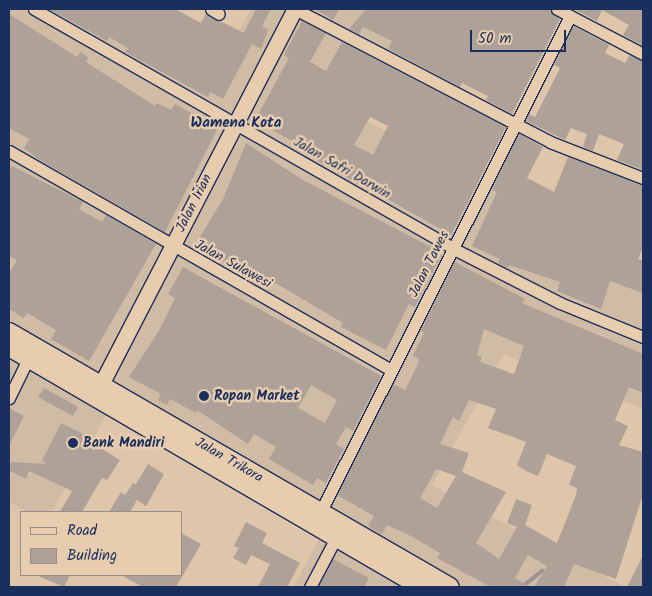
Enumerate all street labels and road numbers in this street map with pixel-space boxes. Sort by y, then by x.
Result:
street label: Jalan Safri Darwin [290,133,394,203]
street label: Jalan Irian [172,171,216,235]
street label: Jalan Tawes [405,228,453,300]
street label: Jalan Sulawesi [192,236,274,292]
street label: Jalan Trikora [192,434,266,486]

